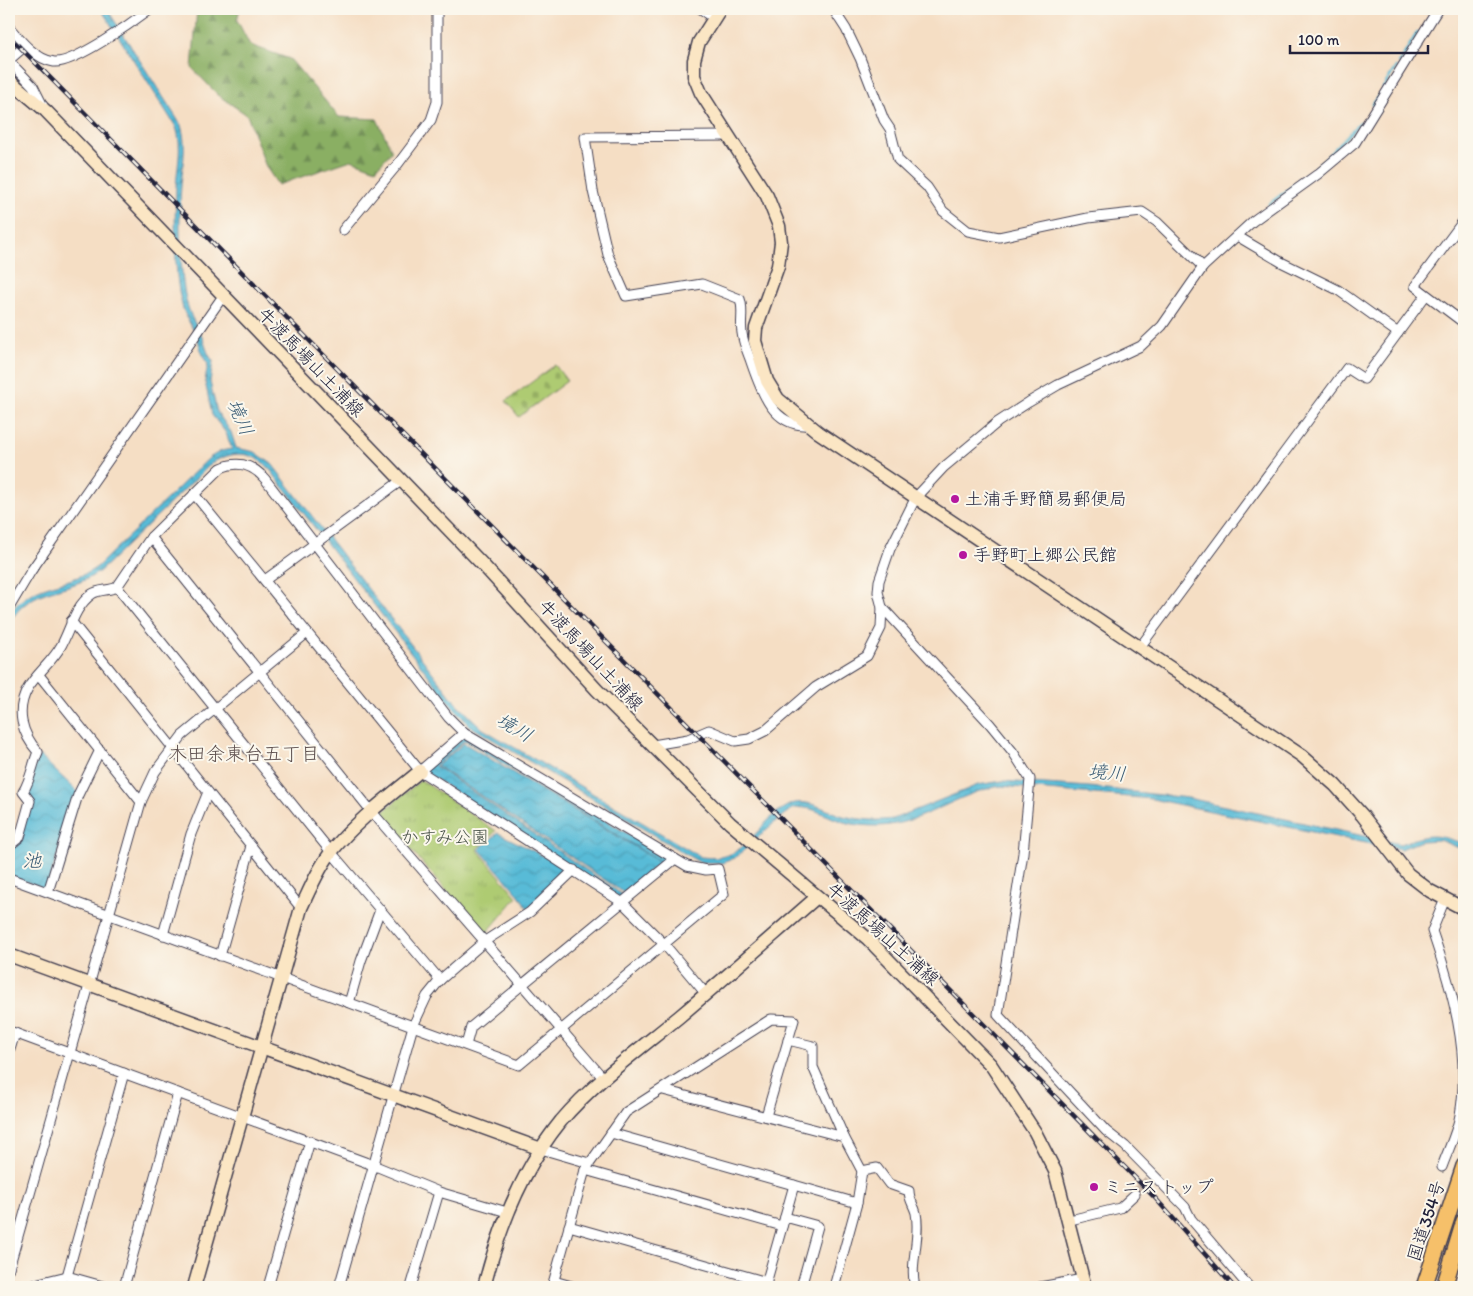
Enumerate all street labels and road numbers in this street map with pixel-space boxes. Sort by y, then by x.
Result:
street label: 牛渡馬場山土浦線 [253,303,369,421]
street label: 牛渡馬場山土浦線 [534,595,648,715]
street label: 牛渡馬場山土浦線 [822,878,944,990]
street label: 国道354号 [1403,1178,1449,1264]

